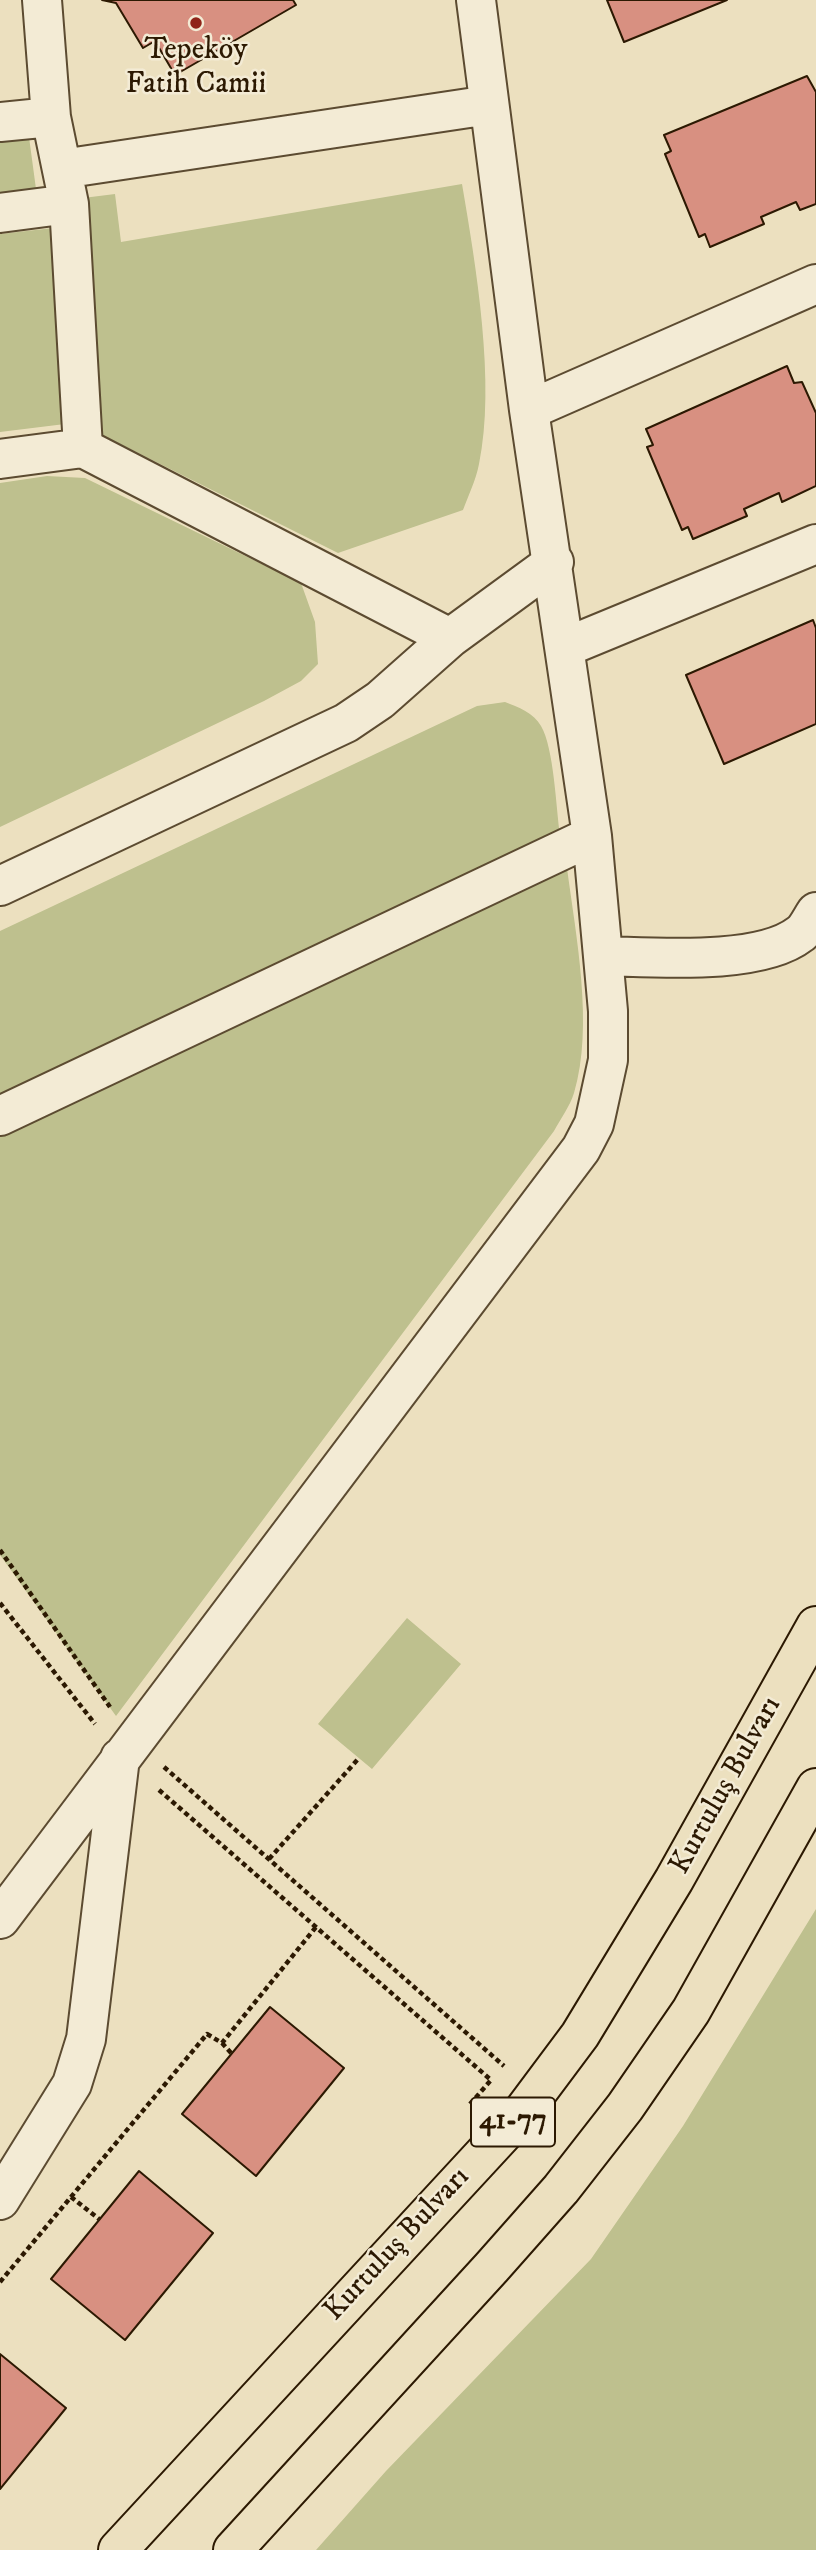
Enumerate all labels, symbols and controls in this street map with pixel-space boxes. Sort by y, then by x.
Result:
marker: Tepeköy Fatih Camii [188,15,204,31]
place label: Tepeköy Fatih Camii [126,34,266,104]
street label: Kurtuluş Bulvarı [663,1691,791,1881]
road number: 41-77 [471,2098,555,2146]
street label: Kurtuluş Bulvarı [317,2161,479,2329]

